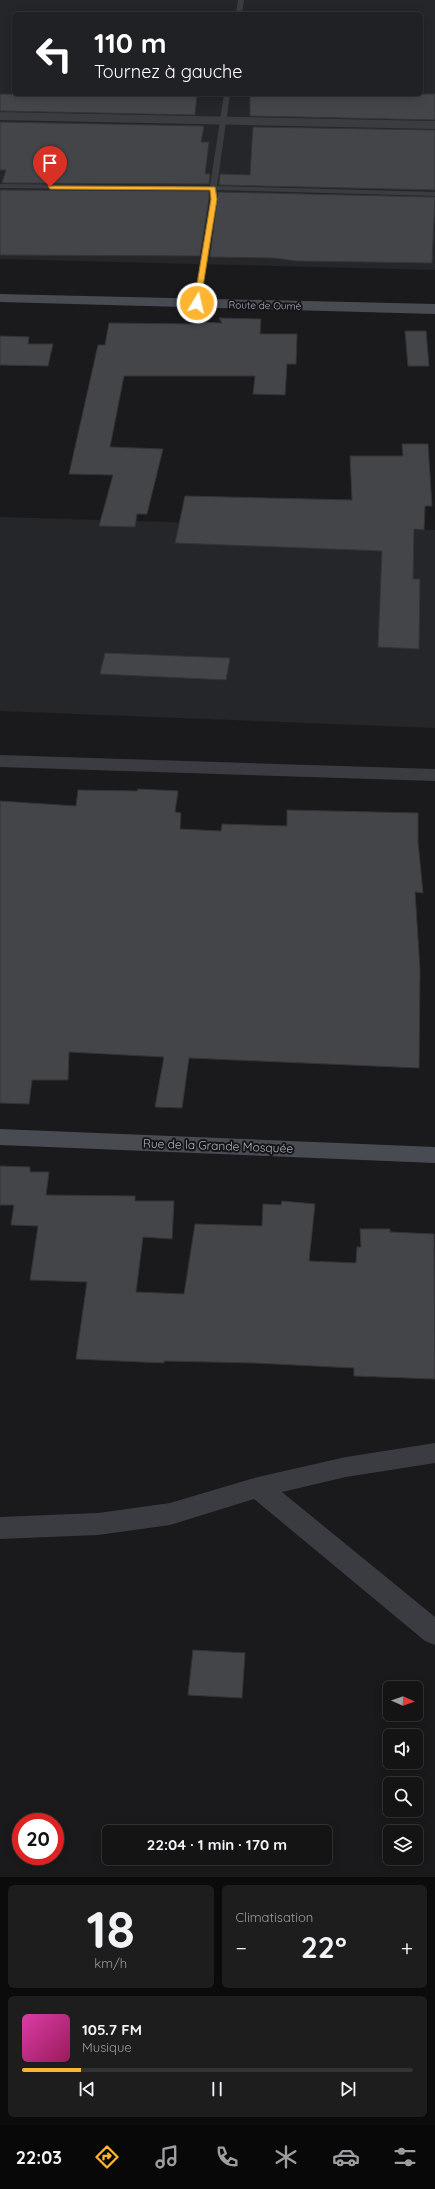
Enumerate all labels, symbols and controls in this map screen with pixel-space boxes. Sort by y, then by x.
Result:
text: 110 m [94,25,167,60]
icon: left [28,28,80,80]
text: Tournez à gauche [94,60,243,83]
pin [33,146,67,187]
icon: arrive [39,152,61,174]
position arrow [176,282,218,324]
street label: Route de Oumé [229,298,302,313]
street label: Rue de la Grande Mosquée [143,1135,294,1156]
north arrow [383,1681,423,1721]
map controls [383,1681,423,1865]
button: sound [383,1729,423,1769]
button: search [383,1777,423,1817]
speed limit sign: 20 [12,1813,64,1865]
button: layers [383,1825,423,1865]
text: 22:04 · 1 min · 170 m [147,1835,287,1854]
text: 18 [86,1896,135,1961]
text: Climatisation [236,1909,313,1925]
text: 22° [301,1928,347,1966]
text: − [236,1934,247,1962]
text: + [401,1934,413,1962]
text: km/h [94,1955,127,1971]
text: 105.7 FM [82,2020,142,2039]
text: Musique [82,2039,132,2055]
icon: previous [76,2078,98,2100]
icon: pause [206,2078,228,2100]
icon: next [337,2078,359,2100]
icon: directions [93,2143,121,2171]
icon: music [153,2143,181,2171]
icon: phone [213,2143,241,2171]
icon: climate [272,2143,300,2171]
icon: car [332,2143,360,2171]
icon: filters [391,2143,419,2171]
text: 22:03 [16,2146,62,2169]

